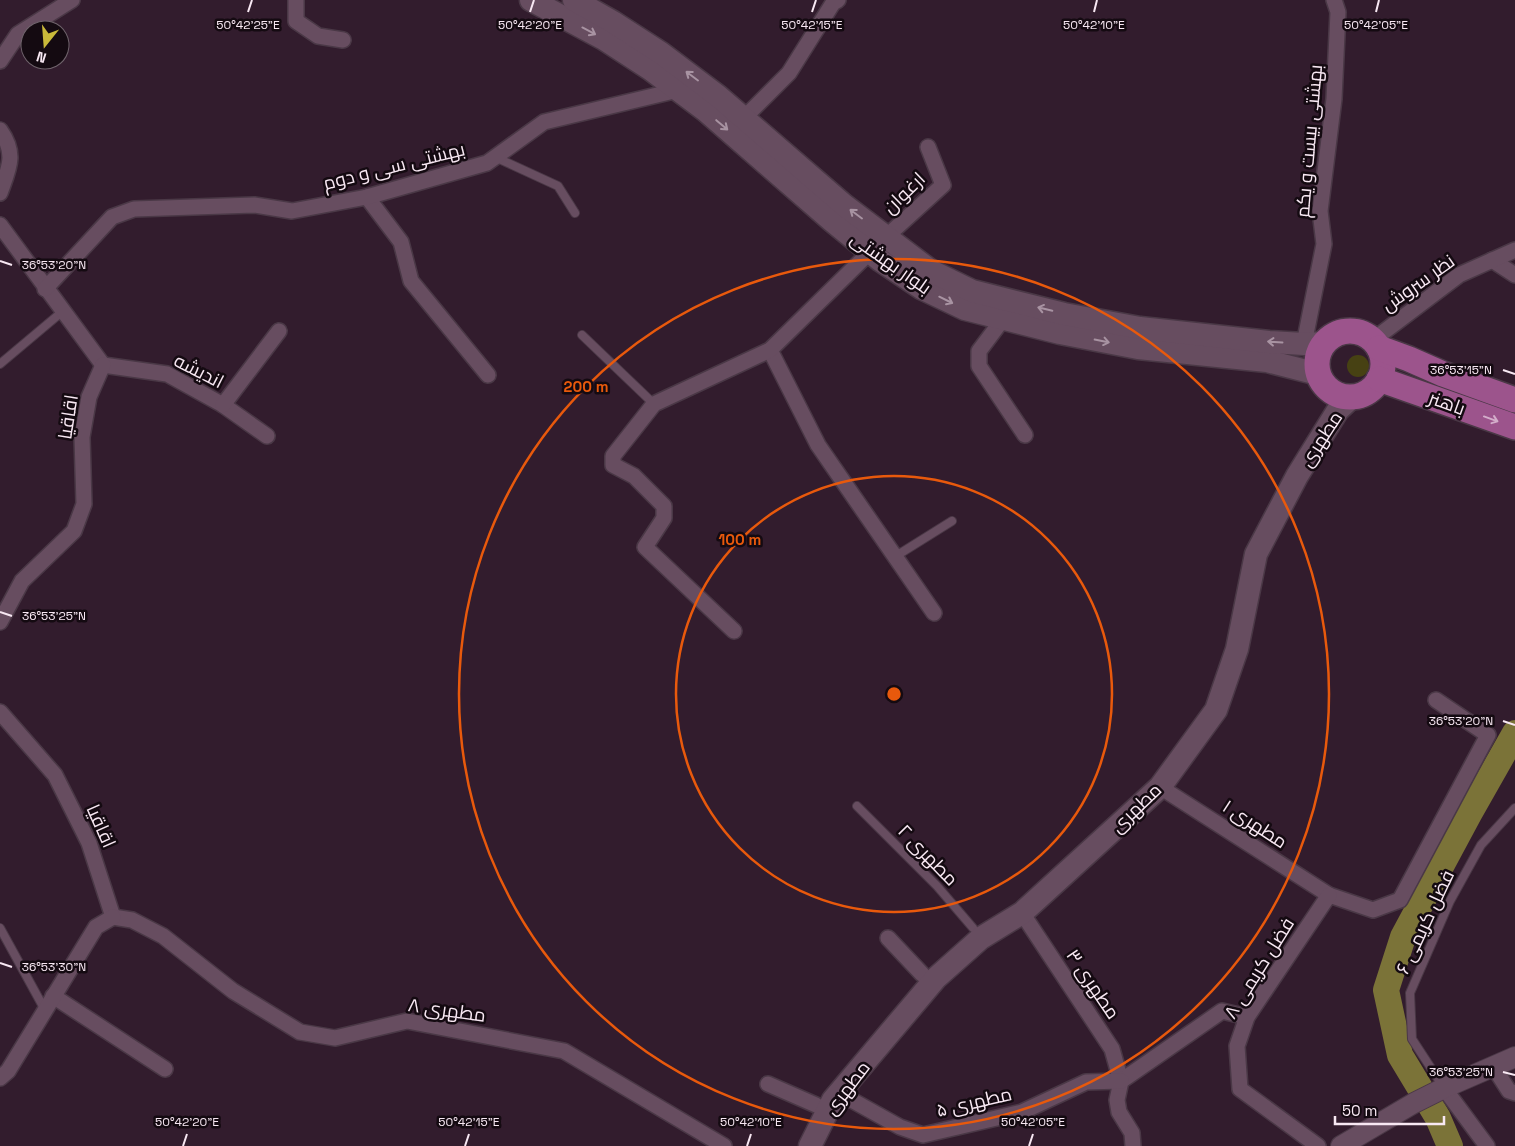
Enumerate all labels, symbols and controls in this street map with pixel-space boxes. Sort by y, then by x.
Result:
text: 50°42'25"E [216,17,280,33]
text: 50°42'20"E [498,17,562,33]
text: 50°42'15"E [781,17,843,33]
text: 50°42'10"E [1063,17,1125,33]
text: 50°42'05"E [1344,17,1408,33]
north arrow [20,20,70,70]
one-way arrow [582,26,597,36]
text: N [34,47,48,67]
street label: بهشتی بیست و یکم [1290,63,1329,219]
one-way arrow [685,70,698,81]
one-way arrow [715,119,728,130]
street label: بهشتی سی و دوم [320,136,468,197]
street label: ارغوان [877,167,931,219]
one-way arrow [850,209,863,220]
street label: بلوار بهشتی [846,226,936,300]
street label: نظر سروش [1376,249,1460,317]
text: 36°53'20"N [22,257,86,273]
one-way arrow [938,295,953,305]
one-way arrow [1037,304,1053,313]
one-way arrow [1094,337,1110,346]
one-way arrow [1267,338,1283,347]
street label: اندیشه [170,348,228,394]
text: 36°53'15"N [1430,362,1492,378]
text: 200 m [564,377,608,396]
street label: باهنر [1424,385,1469,421]
street label: اقاقیا [52,393,84,441]
street label: مطهری [1294,406,1348,472]
one-way arrow [1483,414,1499,424]
text: 100 m [719,530,761,549]
text: 36°53'25"N [22,608,86,624]
centre of rings [885,685,903,703]
text: 36°53'20"N [1429,713,1493,729]
street label: مطهری [1105,778,1167,838]
street label: مطهری ۱ [1218,794,1292,854]
street label: اقاقیا [80,800,122,852]
street label: مطهری ۲ [892,819,964,891]
street label: فضل کریمی ۶ [1390,866,1460,978]
street label: فضل کریمی ۸ [1218,913,1300,1023]
street label: مطهری ۳ [1060,944,1126,1024]
text: 36°53'30"N [22,959,86,975]
street label: مطهری ۸ [406,992,488,1028]
street label: مطهری [818,1056,876,1120]
text: 36°53'25"N [1429,1064,1493,1080]
street label: مطهری ۵ [934,1081,1014,1123]
scale bar [1335,1094,1444,1126]
text: 50 m [1342,1101,1377,1120]
text: 50°42'20"E [155,1114,219,1130]
text: 50°42'15"E [438,1114,500,1130]
text: 50°42'10"E [720,1114,782,1130]
text: 50°42'05"E [1001,1114,1065,1130]

